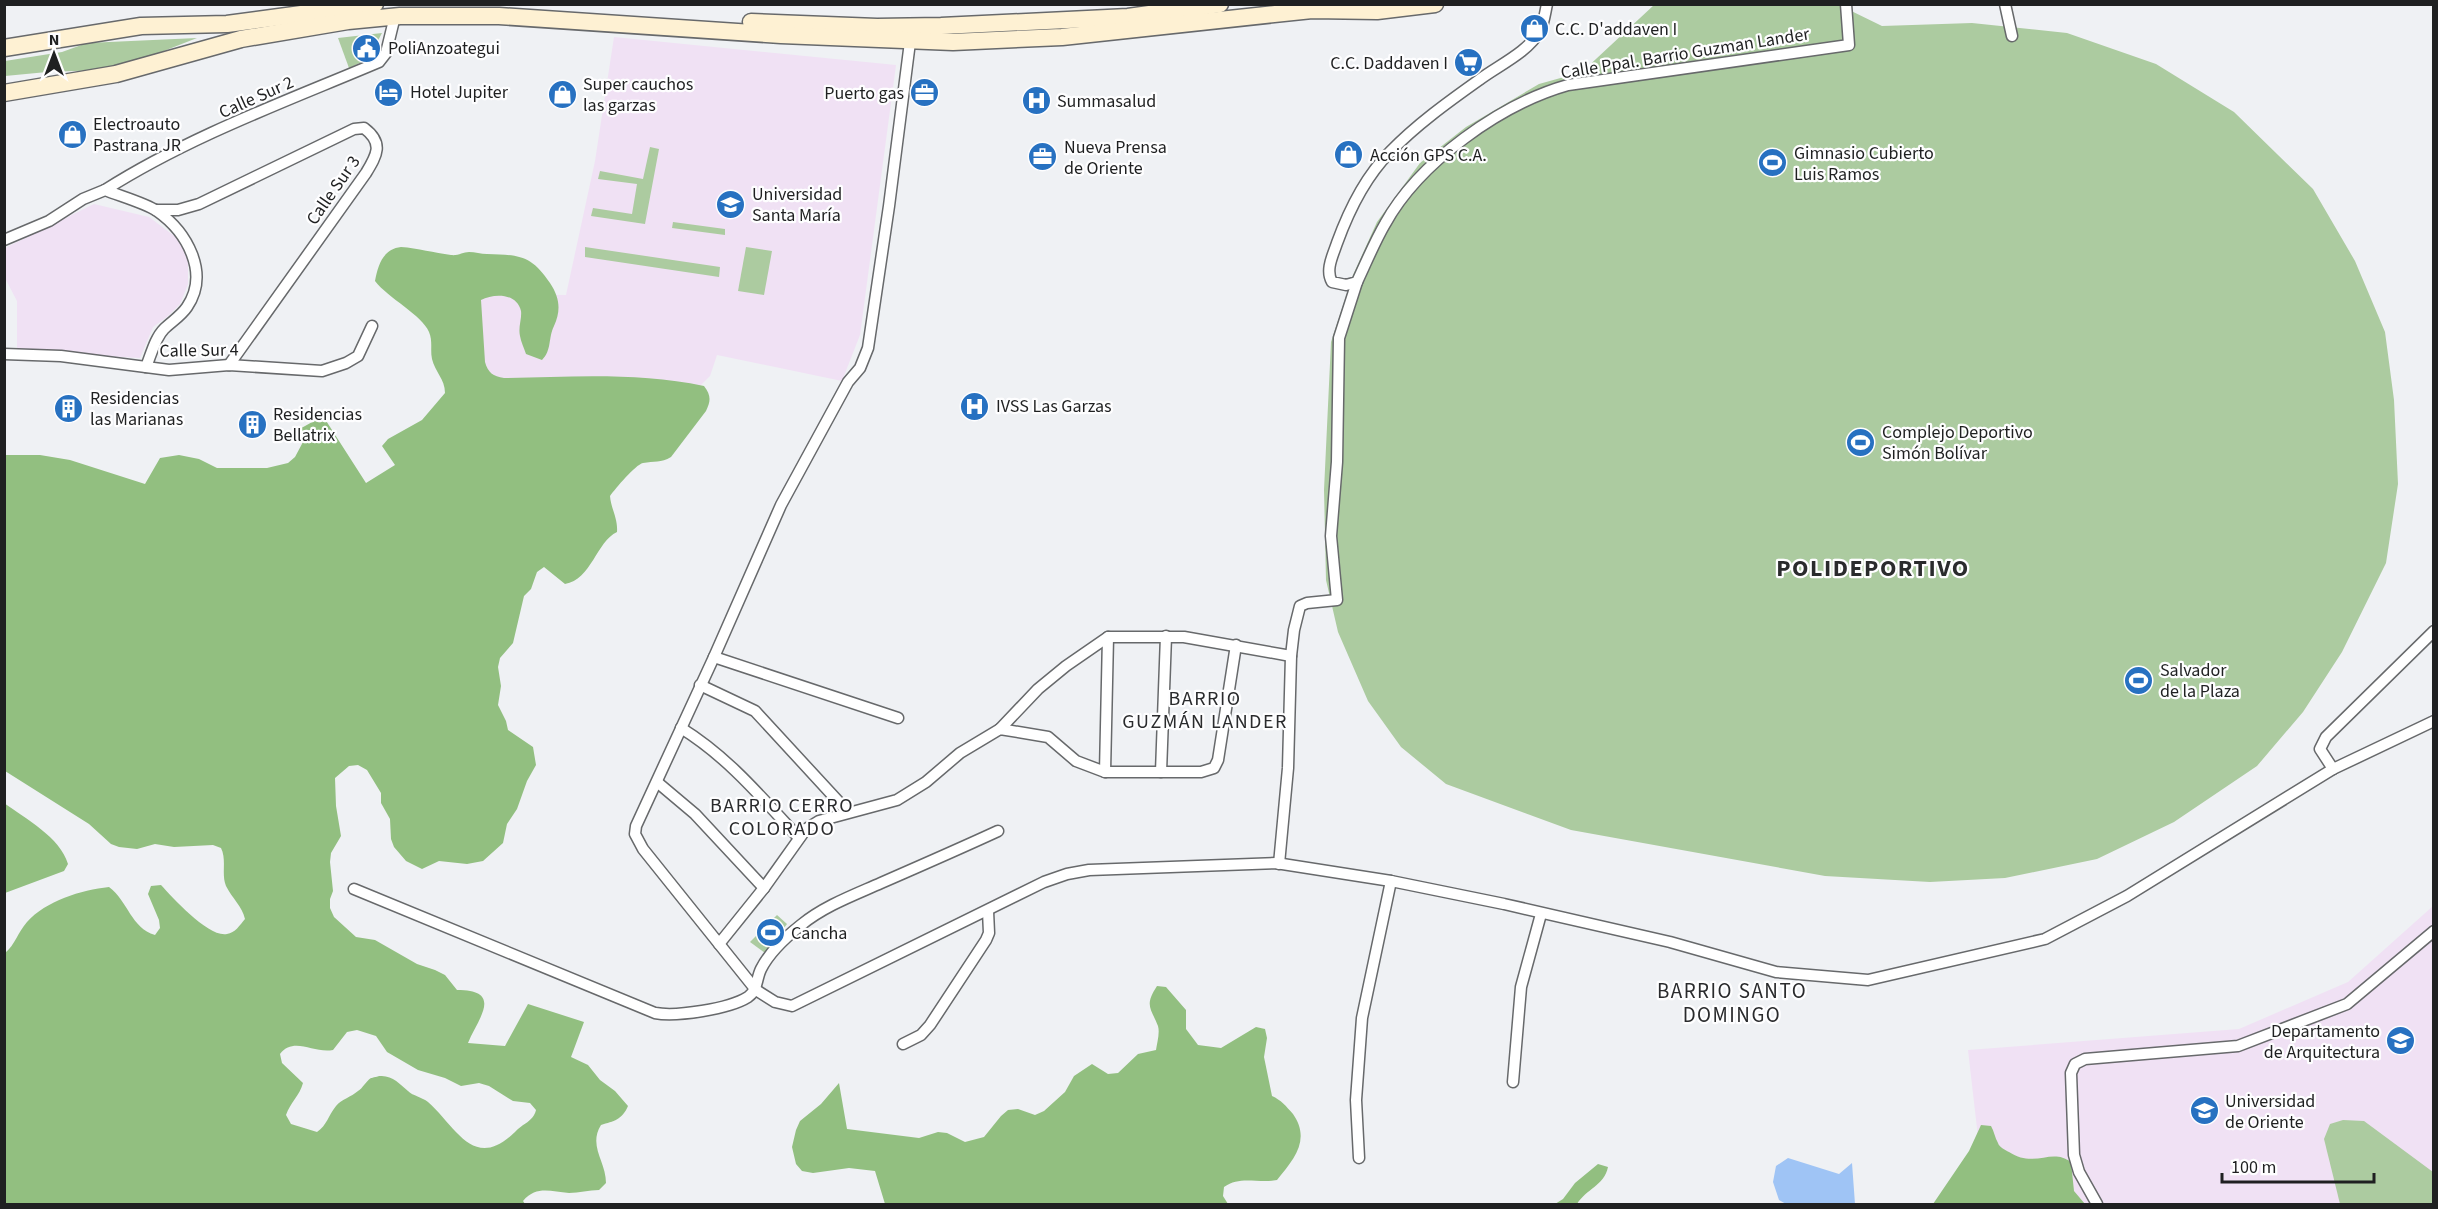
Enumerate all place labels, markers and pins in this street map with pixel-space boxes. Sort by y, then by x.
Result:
shop icon: C.C. D'addaven I [1518,13,1550,45]
place label: C.C. D'addaven I [1555,17,1677,42]
public building icon: PoliAnzoategui [351,32,383,64]
place label: PoliAnzoategui [388,36,500,61]
supermarket icon: C.C. Daddaven I [1453,47,1485,79]
place label: C.C. Daddaven I [1330,51,1448,76]
place label: Super cauchos las garzas [583,72,693,118]
hotel icon: Hotel Jupiter [373,76,405,108]
office icon: Puerto gas [909,77,941,109]
shop icon: Super cauchos las garzas [546,78,578,110]
place label: Hotel Jupiter [410,80,509,105]
place label: Puerto gas [824,81,904,106]
hospital icon: Summasalud [1020,85,1052,117]
place label: Summasalud [1057,89,1156,114]
place label: Electroauto Pastrana JR [93,112,181,158]
shop icon: Electroauto Pastrana JR [56,118,88,150]
place label: Nueva Prensa de Oriente [1064,135,1167,181]
shop icon: Acción GPS C.A. [1333,139,1365,171]
office icon: Nueva Prensa de Oriente [1027,141,1059,173]
place label: Gimnasio Cubierto Luis Ramos [1794,141,1934,187]
place label: Acción GPS C.A. [1370,143,1487,168]
sports icon: Gimnasio Cubierto Luis Ramos [1757,147,1789,179]
place label: Universidad Santa María [752,182,842,228]
school or university icon: Universidad Santa María [715,188,747,220]
place label: Residencias las Marianas [90,386,183,432]
hospital icon: IVSS Las Garzas [959,390,991,422]
building icon: Residencias las Marianas [53,392,85,424]
place label: IVSS Las Garzas [996,394,1112,419]
place label: Residencias Bellatrix [273,402,362,448]
building icon: Residencias Bellatrix [236,408,268,440]
place label: Complejo Deportivo Simón Bolívar [1882,420,2033,466]
sports icon: Complejo Deportivo Simón Bolívar [1845,426,1877,458]
place label: Salvador de la Plaza [2160,658,2240,704]
sports icon: Salvador de la Plaza [2123,664,2155,696]
sports icon: Cancha [754,917,786,949]
place label: Cancha [791,921,847,946]
place label: Departamento de Arquitectura [2264,1019,2380,1065]
school or university icon: Departamento de Arquitectura [2385,1025,2417,1057]
place label: Universidad de Oriente [2225,1089,2315,1135]
school or university icon: Universidad de Oriente [2188,1095,2220,1127]

